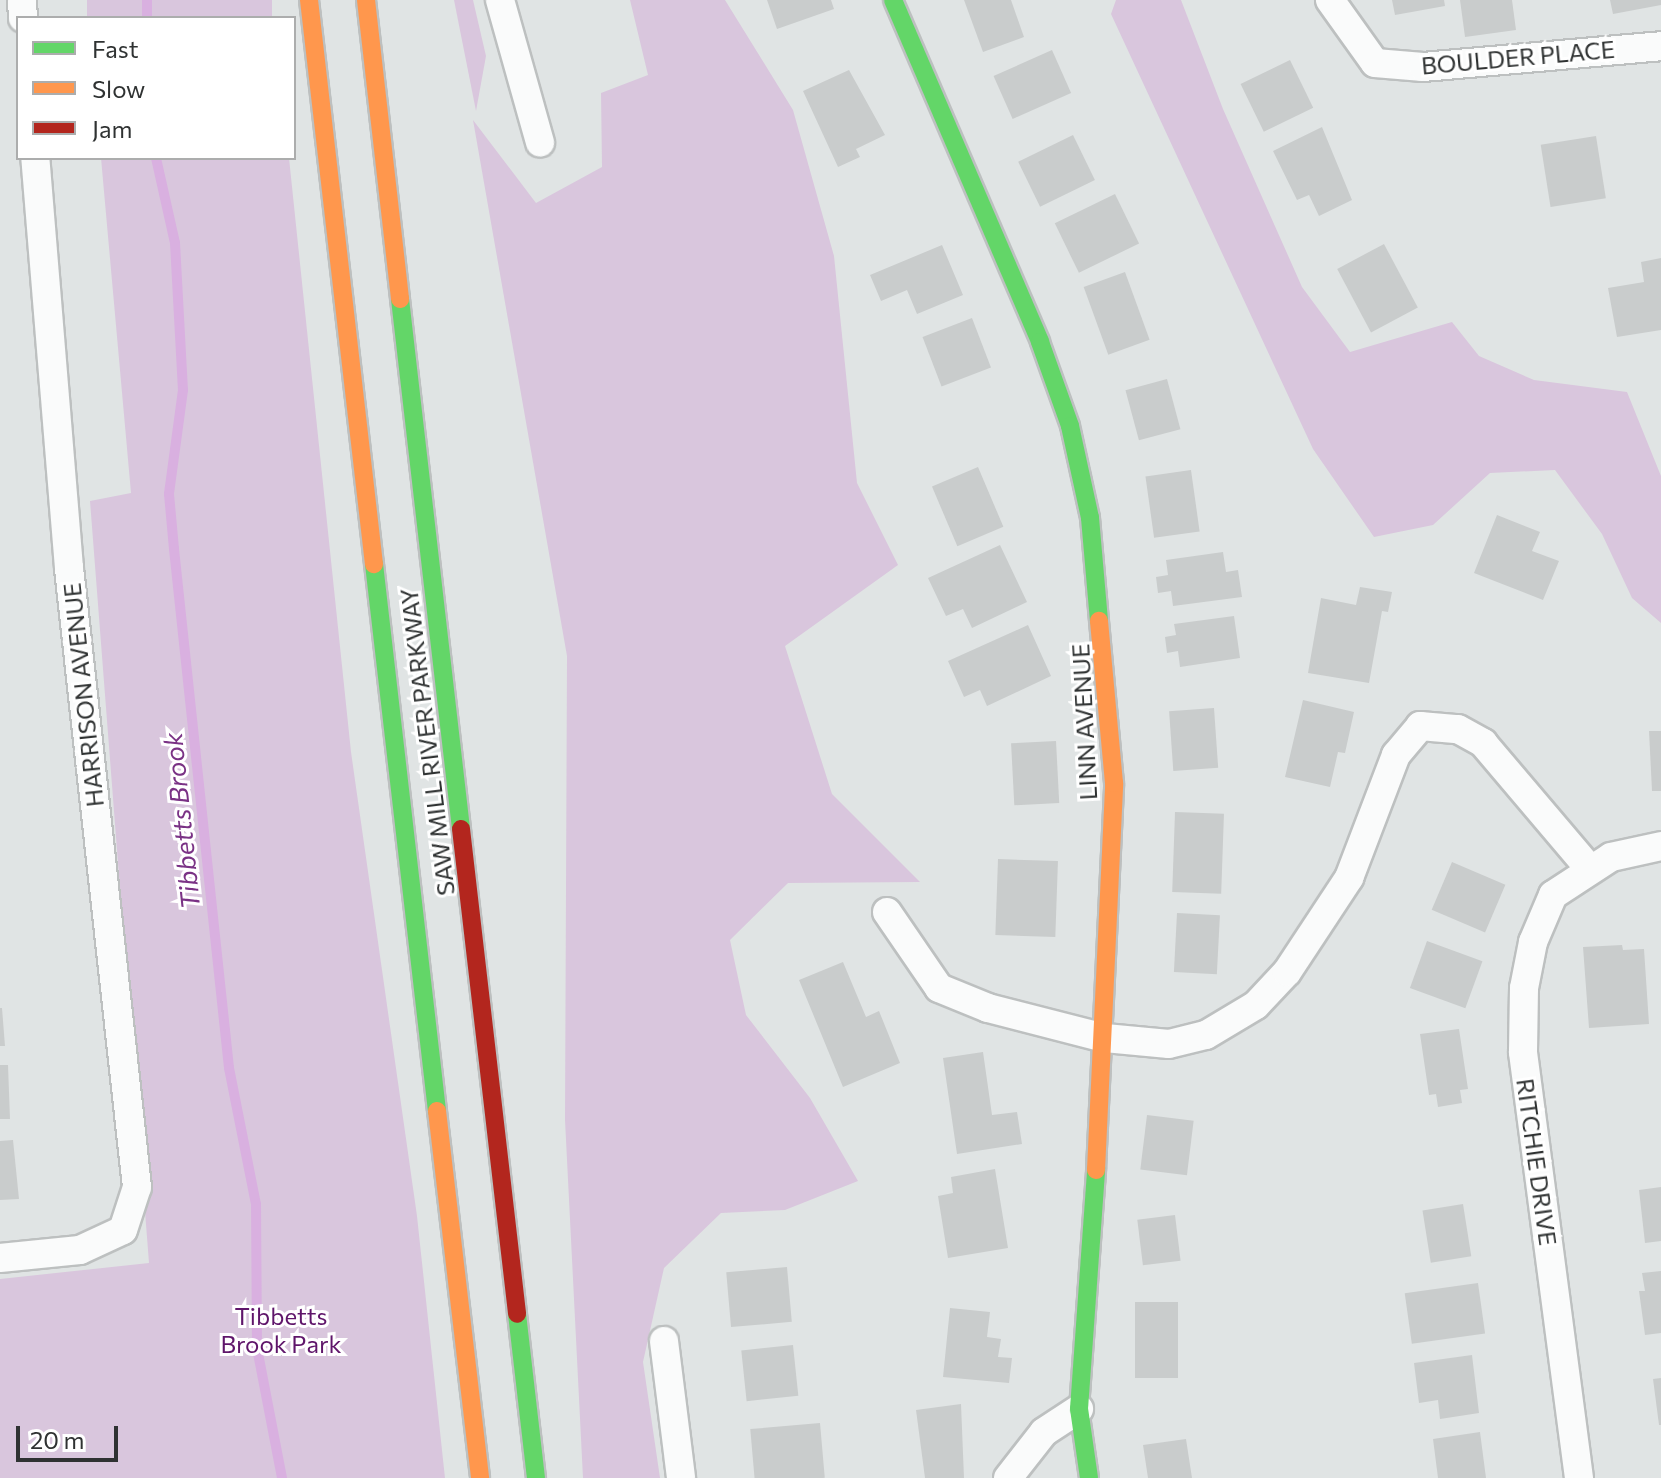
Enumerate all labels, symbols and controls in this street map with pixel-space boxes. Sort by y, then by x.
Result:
legend [16,16,296,160]
text: Fast [92,34,139,63]
street label: BOULDER PLACE [1420,34,1616,80]
text: Slow [92,74,145,103]
text: Jam [92,114,132,143]
street label: HARRISON AVENUE [57,582,109,808]
street label: SAW MILL RIVER PARKWAY [394,587,460,897]
street label: LINN AVENUE [1066,643,1102,801]
water label: Tibbetts Brook [156,731,206,911]
street label: RITCHIE DRIVE [1511,1077,1563,1247]
park label: Tibbetts Brook Park [220,1302,342,1358]
scale bar [20,1410,122,1460]
text: 20 m [30,1425,84,1454]

